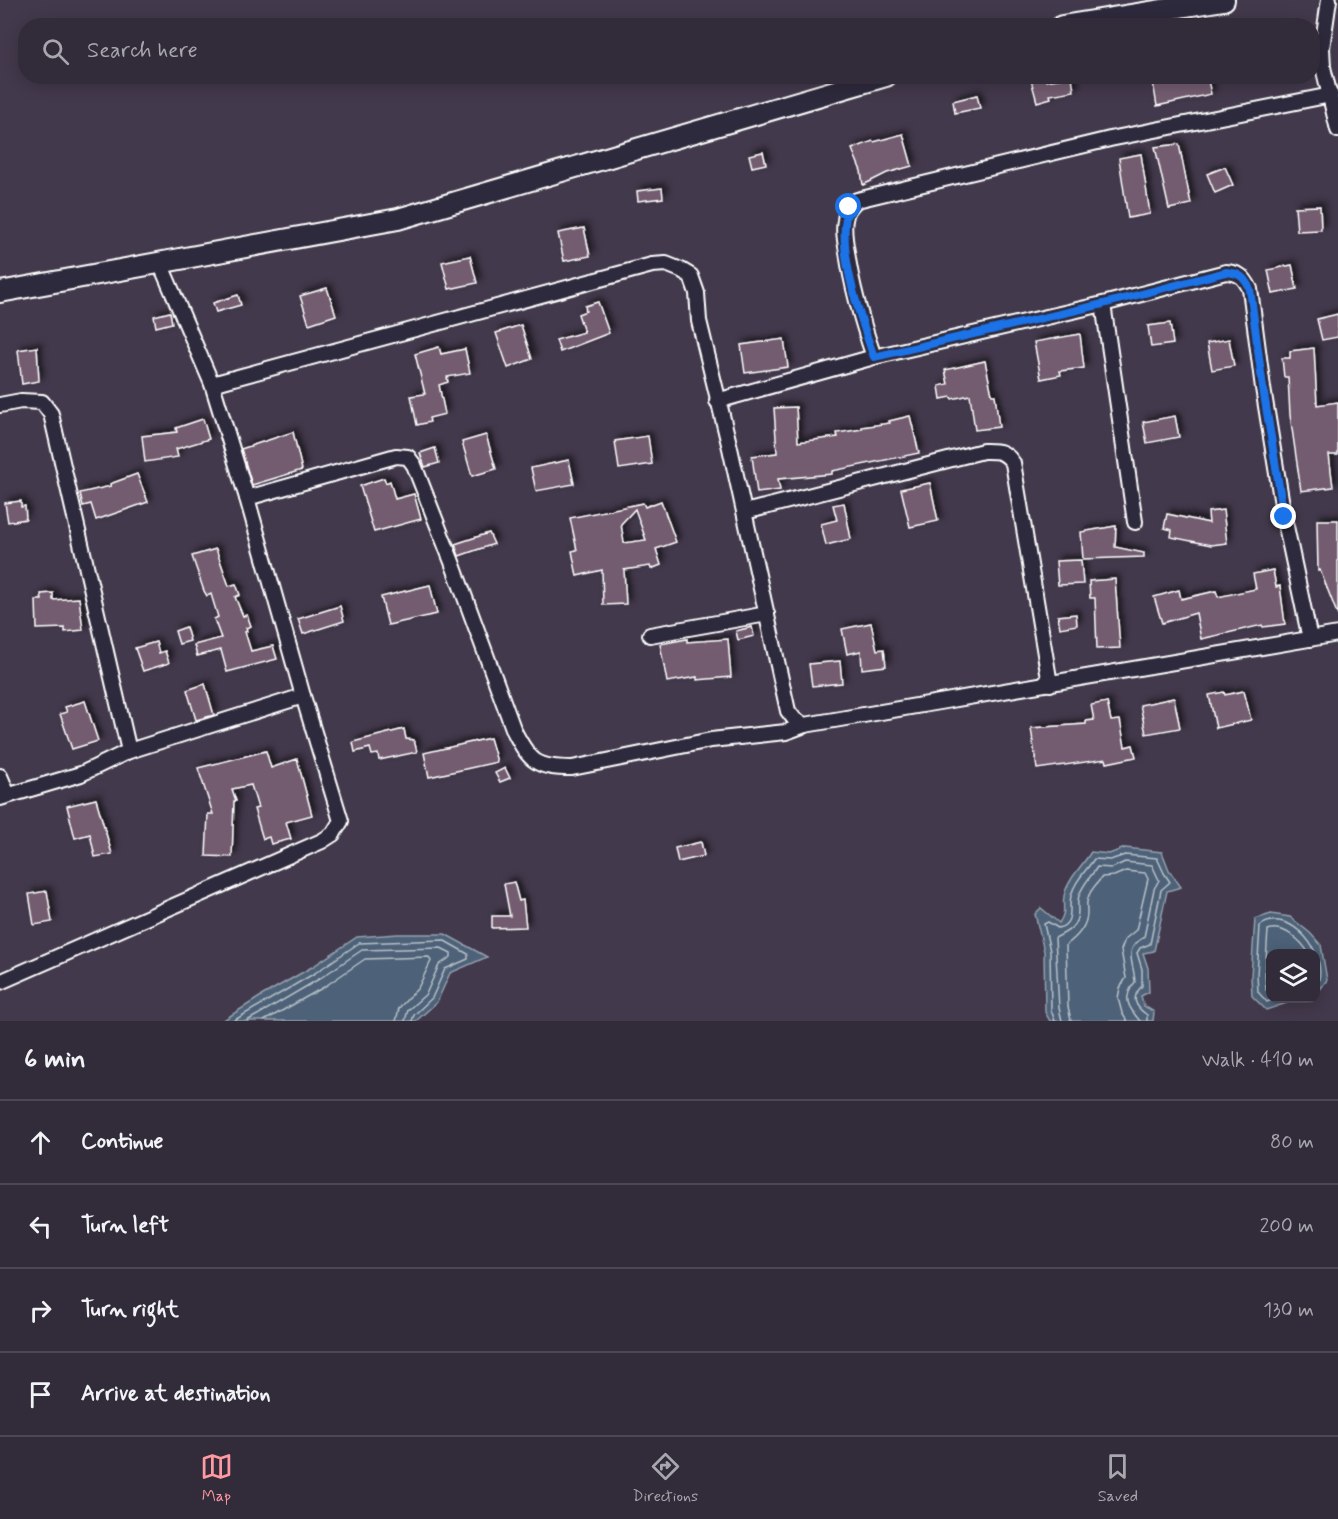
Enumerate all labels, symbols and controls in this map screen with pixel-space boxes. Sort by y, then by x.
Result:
search box [18,18,1320,84]
icon: search [39,35,72,68]
text: Search here [87,37,198,65]
route start [835,193,861,219]
route end [1270,503,1296,529]
map controls [1266,949,1320,1003]
button: layers [1266,949,1320,1003]
text: 6 min [24,1043,86,1077]
text: Walk · 410 m [1202,1047,1314,1074]
icon: ahead [24,1126,57,1159]
text: Continue [81,1128,163,1156]
text: 80 m [1270,1129,1314,1156]
icon: left [24,1210,57,1243]
text: Turn left [81,1212,169,1240]
text: 200 m [1259,1213,1314,1240]
icon: right [24,1294,57,1327]
text: Turn right [81,1296,179,1324]
text: 130 m [1263,1297,1314,1324]
icon: arrive [24,1378,57,1411]
text: Arrive at destination [81,1380,271,1408]
tab: Map [200,1450,233,1507]
tab: Directions [632,1450,698,1507]
tab: Saved [1098,1450,1138,1507]

